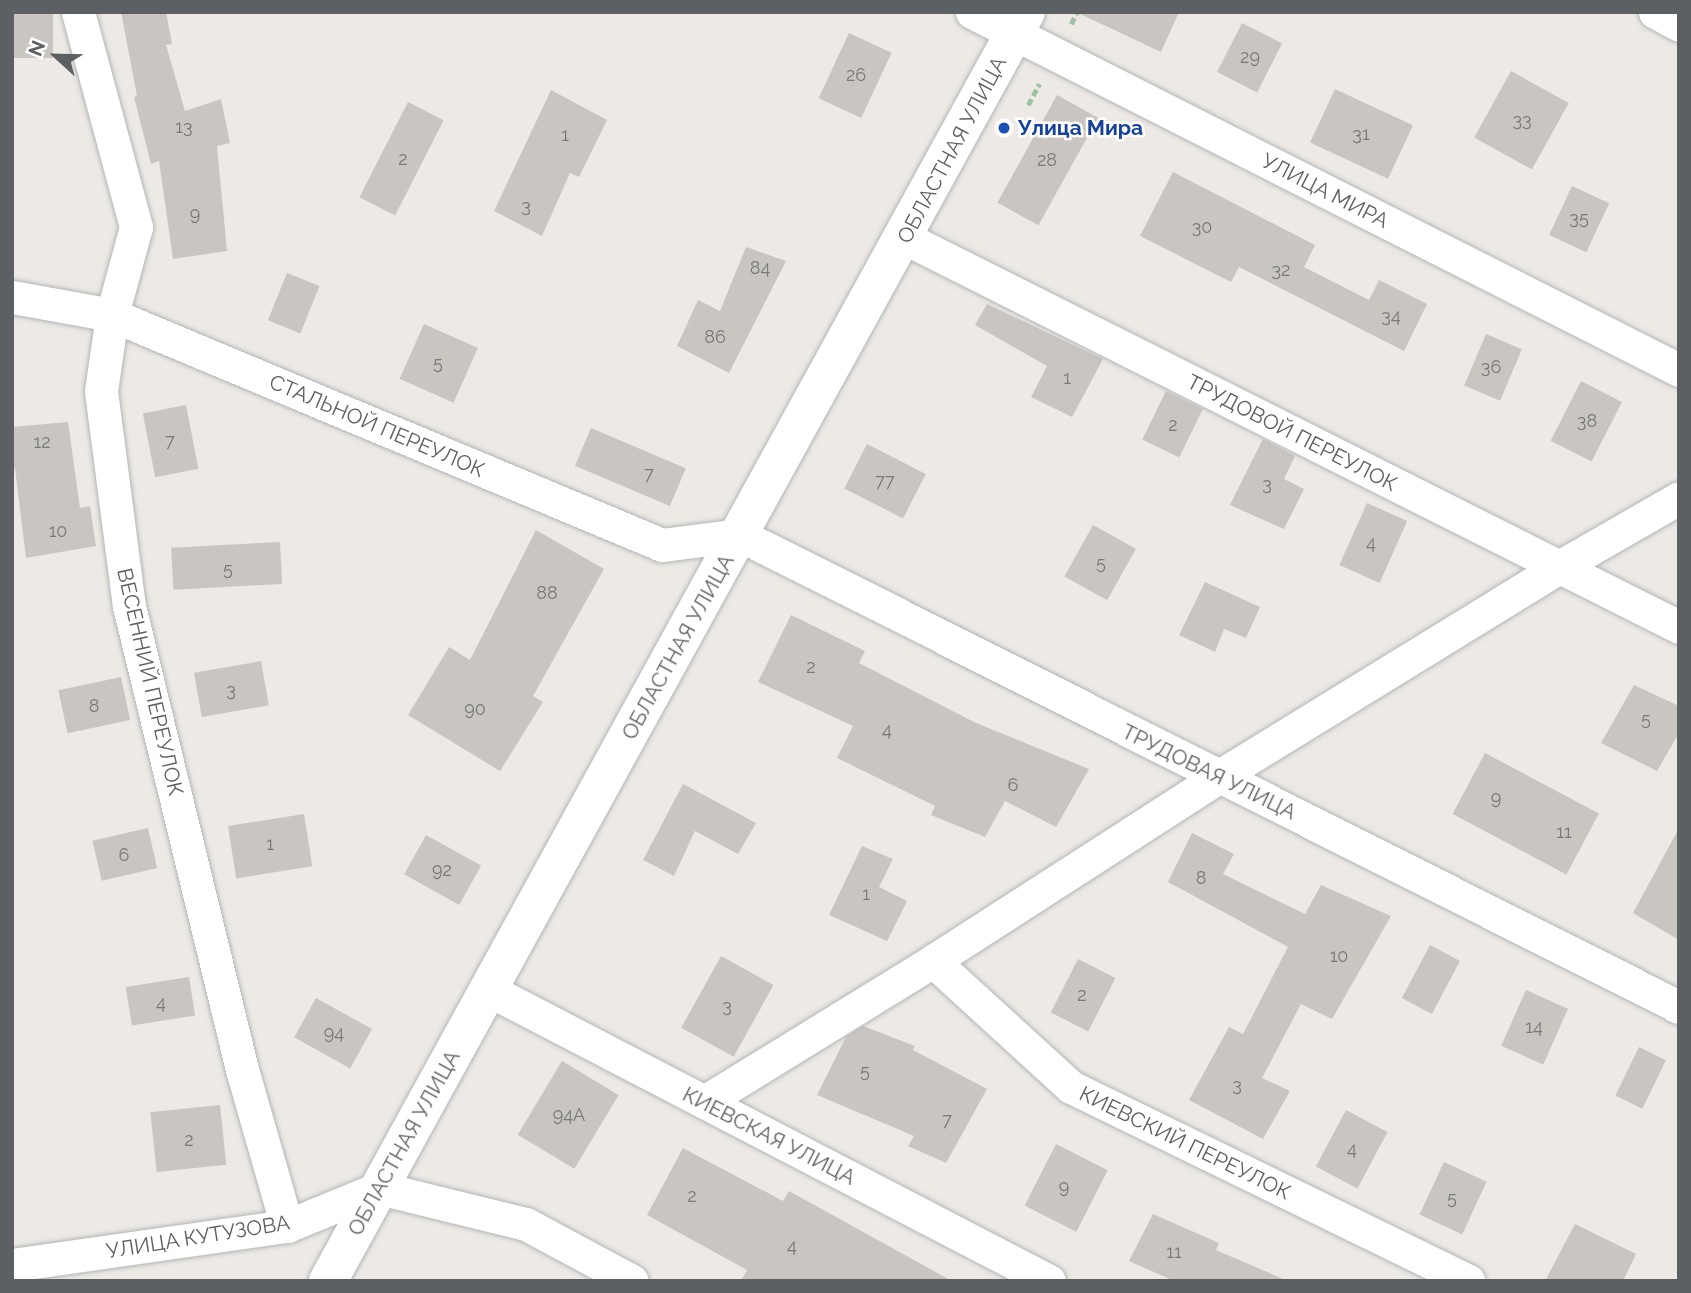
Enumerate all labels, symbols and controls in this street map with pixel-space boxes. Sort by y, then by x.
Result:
north arrow [21,21,91,91]
text: N [24,37,49,59]
house number: 29 [1240,46,1260,68]
street label: ОБЛАСТНАЯ УЛИЦА [892,52,1012,248]
house number: 26 [846,64,866,86]
house number: 33 [1512,109,1532,131]
place label: Улица Мира [1018,115,1143,141]
house number: 13 [175,116,193,138]
marker: Улица Мира [996,120,1012,136]
house number: 31 [1352,123,1370,145]
house number: 1 [561,124,569,146]
house number: 2 [398,148,408,170]
street label: УЛИЦА МИРА [1257,148,1393,234]
house number: 28 [1037,149,1057,171]
house number: 3 [521,195,531,217]
house number: 9 [190,203,200,225]
house number: 35 [1569,207,1589,229]
house number: 30 [1192,216,1212,238]
house number: 84 [750,257,770,279]
house number: 32 [1272,259,1290,281]
house number: 34 [1381,305,1401,327]
house number: 86 [704,326,726,348]
house number: 5 [433,352,443,374]
house number: 36 [1481,356,1501,378]
house number: 1 [1063,367,1071,389]
street label: СТАЛЬНОЙ ПЕРЕУЛОК [266,369,488,483]
street label: ТРУДОВОЙ ПЕРЕУЛОК [1183,369,1401,497]
house number: 38 [1577,410,1597,432]
house number: 2 [1168,414,1178,436]
house number: 7 [165,430,175,452]
house number: 12 [33,431,51,453]
house number: 7 [644,463,654,485]
house number: 77 [875,470,895,492]
house number: 3 [1262,473,1272,495]
house number: 10 [49,520,67,542]
house number: 4 [1366,532,1376,554]
street label: ОБЛАСТНАЯ УЛИЦА [617,550,739,744]
house number: 5 [1096,552,1106,574]
house number: 5 [223,558,233,580]
street label: ВЕСЕННИЙ ПЕРЕУЛОК [112,566,188,798]
house number: 88 [536,582,558,604]
house number: 2 [806,656,816,678]
house number: 3 [226,679,236,701]
house number: 8 [89,695,99,717]
house number: 90 [464,698,486,720]
house number: 5 [1641,708,1651,730]
house number: 4 [882,719,892,741]
street label: ТРУДОВАЯ УЛИЦА [1118,719,1300,825]
house number: 6 [1008,774,1018,796]
house number: 9 [1491,787,1501,809]
house number: 11 [1556,821,1572,843]
house number: 1 [266,833,274,855]
house number: 6 [119,844,129,866]
house number: 92 [432,859,452,881]
house number: 8 [1196,867,1206,889]
house number: 1 [862,883,870,905]
house number: 10 [1330,945,1348,967]
house number: 2 [1077,984,1087,1006]
house number: 4 [156,992,166,1014]
house number: 3 [722,995,732,1017]
house number: 14 [1525,1016,1543,1038]
house number: 94 [324,1022,344,1044]
street label: ОБЛАСТНАЯ УЛИЦА [343,1046,465,1240]
house number: 5 [860,1060,870,1082]
house number: 3 [1232,1074,1242,1096]
street label: КИЕВСКИЙ ПЕРЕУЛОК [1075,1081,1295,1205]
street label: КИЕВСКАЯ УЛИЦА [678,1082,860,1190]
house number: 94А [553,1104,585,1126]
house number: 7 [942,1109,952,1131]
house number: 2 [184,1129,194,1151]
house number: 4 [1347,1138,1357,1160]
house number: 9 [1059,1176,1069,1198]
house number: 2 [687,1185,697,1207]
house number: 5 [1447,1187,1457,1209]
street label: УЛИЦА КУТУЗОВА [104,1210,292,1264]
house number: 4 [787,1235,797,1257]
house number: 11 [1166,1241,1182,1263]

